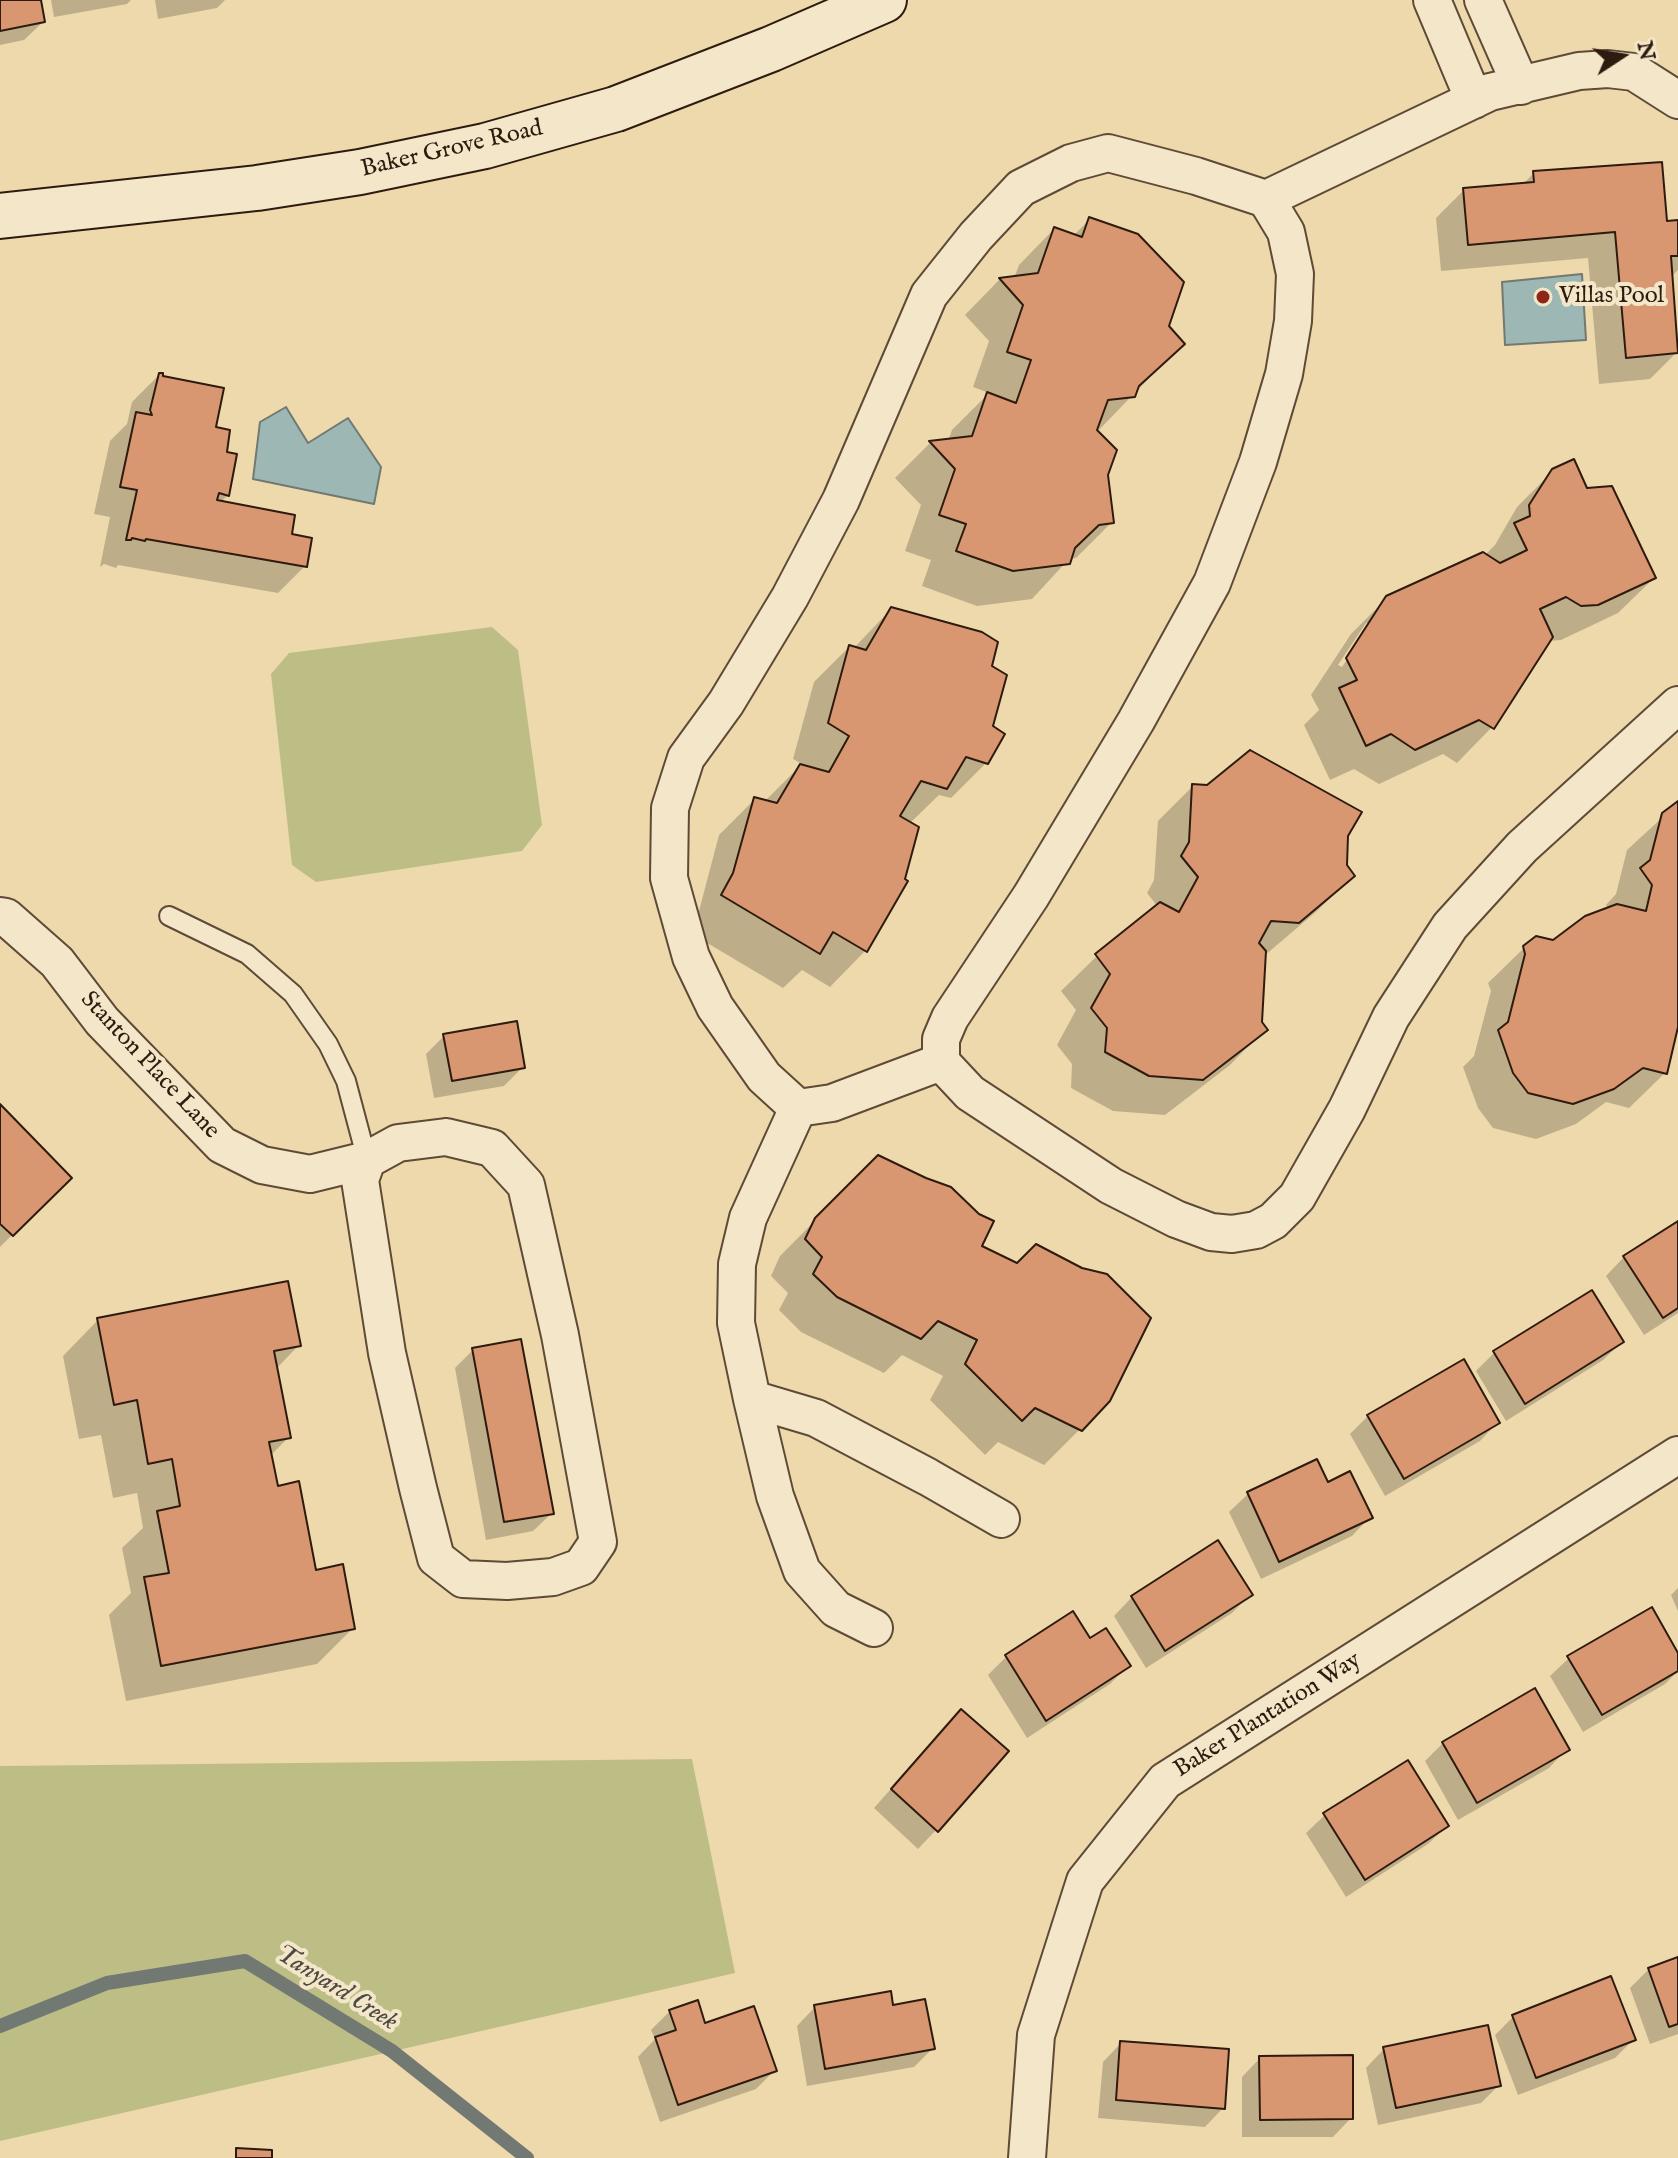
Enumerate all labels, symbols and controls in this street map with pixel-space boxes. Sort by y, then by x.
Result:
north arrow [1582,16,1662,96]
text: N [1630,39,1661,63]
street label: Baker Grove Road [358,115,546,185]
place label: Villas Pool [1559,283,1664,311]
marker: Villas Pool [1534,288,1552,306]
street label: Stanton Place Lane [73,986,225,1146]
street label: Baker Plantation Way [1169,1647,1367,1785]
water label: Tanyard Creek [269,1939,403,2039]

